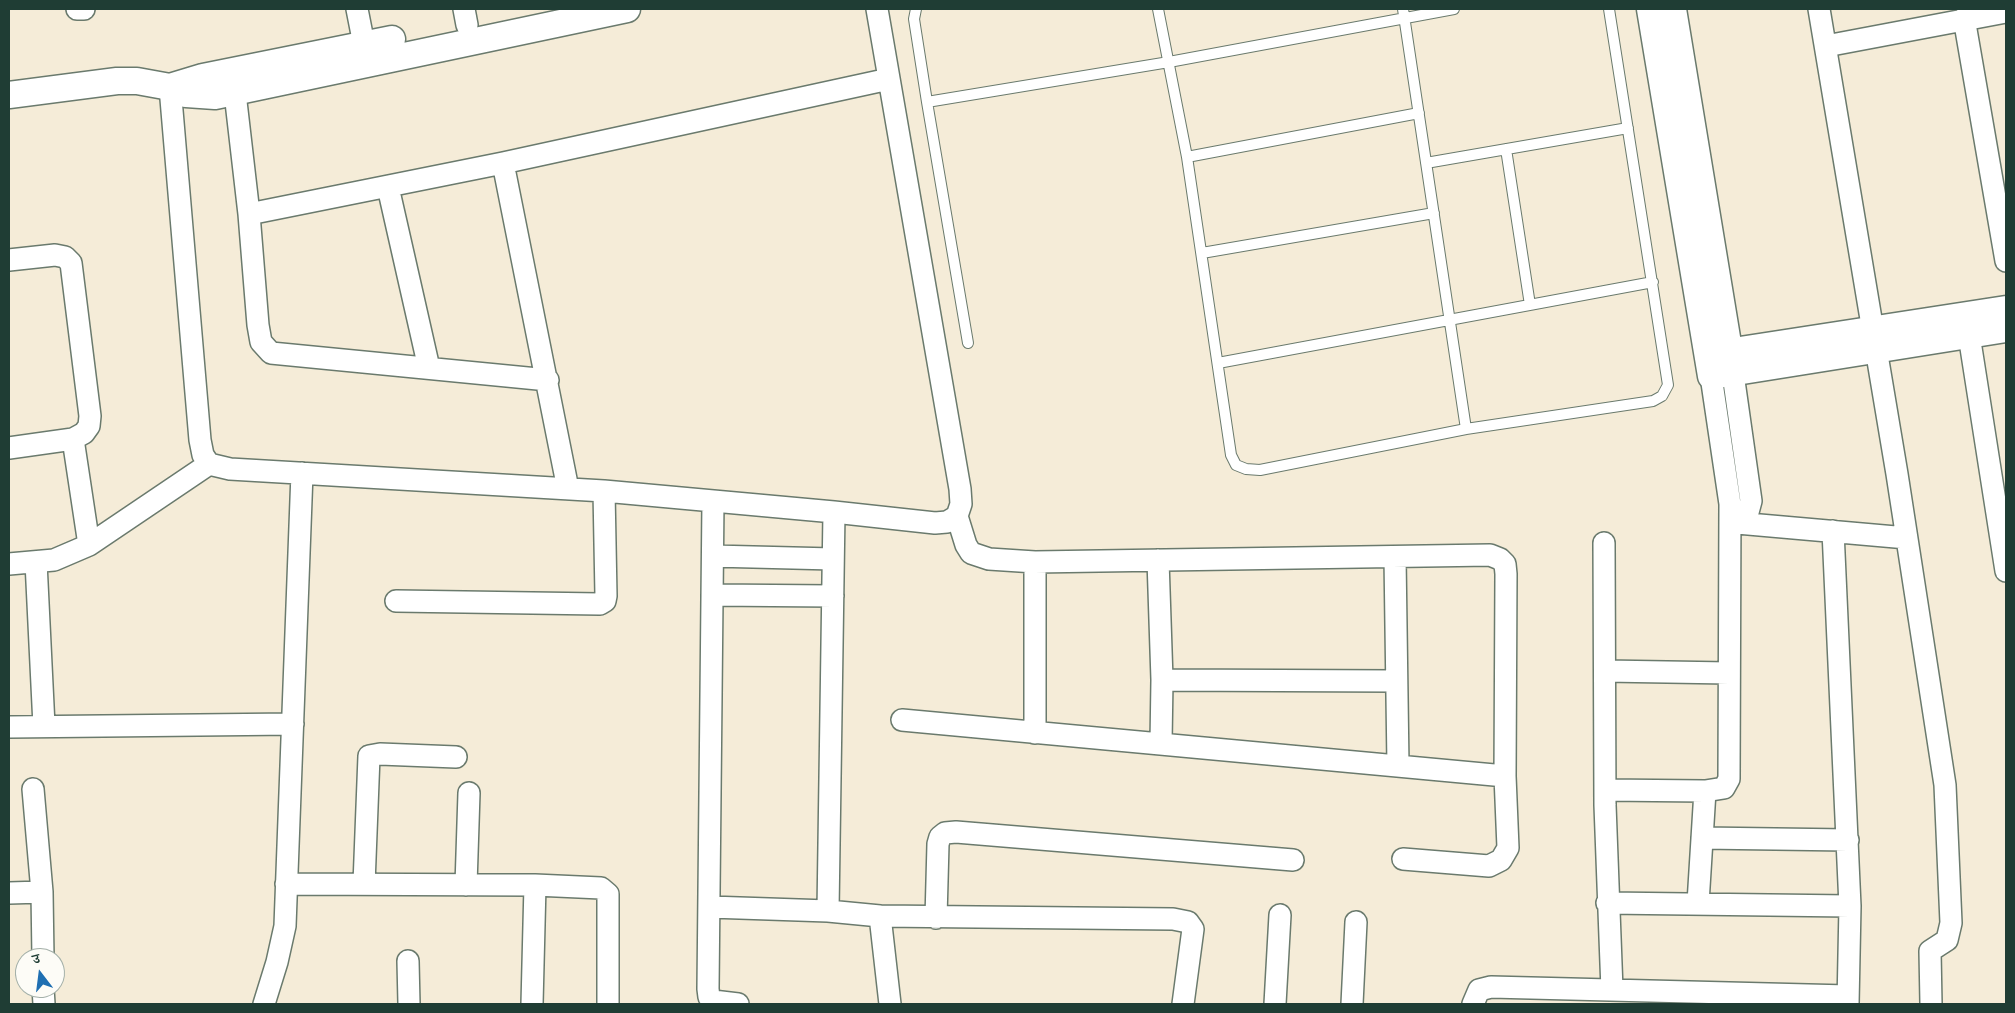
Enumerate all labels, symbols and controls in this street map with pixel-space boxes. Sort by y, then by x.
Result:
north arrow [15,948,65,998]
text: उ [31,950,42,969]

